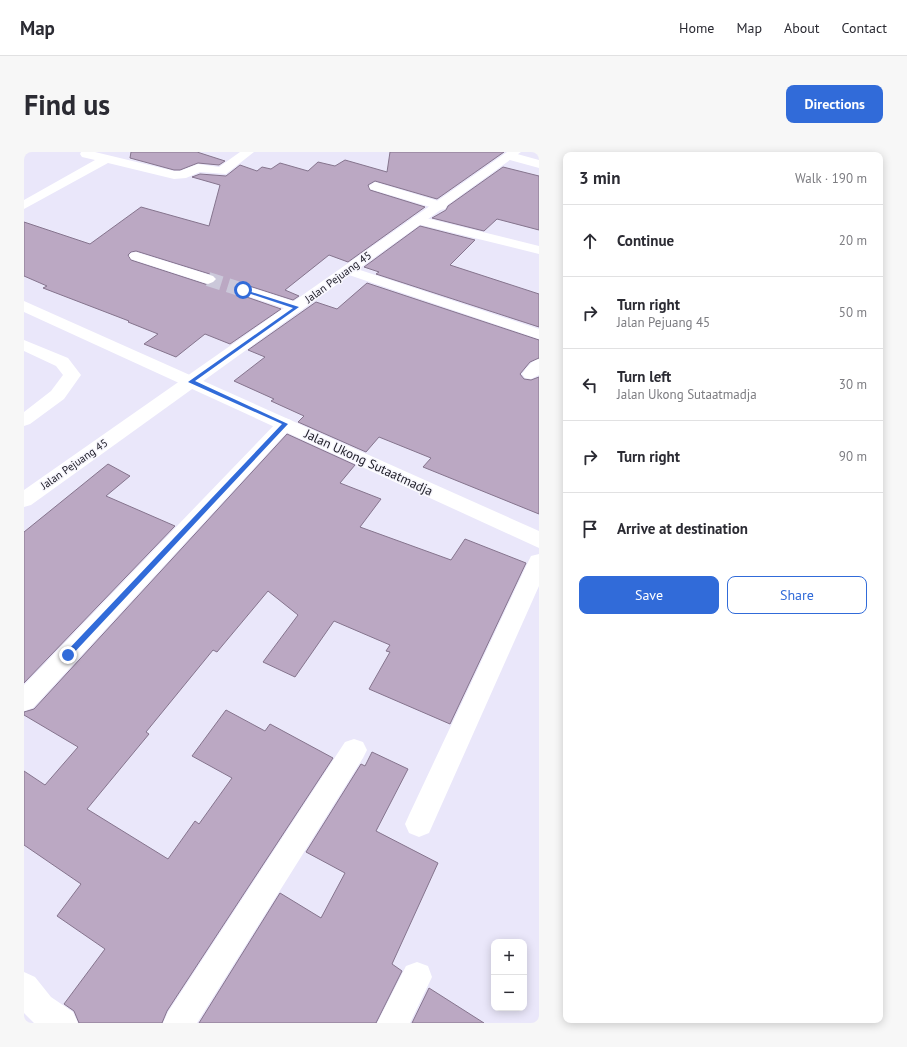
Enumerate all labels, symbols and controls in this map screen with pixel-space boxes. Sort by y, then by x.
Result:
text: Map [20,16,55,40]
text: Home [679,19,714,37]
text: Map [736,19,762,37]
text: About [784,19,820,37]
text: Contact [842,19,887,37]
button: Directions [786,85,883,123]
text: Find us [24,86,110,123]
text: 3 min [579,167,620,189]
text: Walk · 190 m [795,170,867,187]
icon: ahead [579,230,601,252]
text: Continue [617,231,674,250]
text: 20 m [839,232,867,249]
street label: Jalan Pejuang 45 [301,248,374,306]
route start [234,281,252,299]
text: Turn right [617,295,680,314]
icon: right [579,302,601,324]
text: 50 m [839,304,867,321]
text: Jalan Pejuang 45 [617,314,710,331]
text: Turn left [617,367,671,386]
icon: left [579,374,601,396]
text: 30 m [839,376,867,393]
text: Jalan Ukong Sutaatmadja [617,386,757,403]
street label: Jalan Ukong Sutaatmadja [301,425,436,500]
street label: Jalan Pejuang 45 [37,436,110,493]
icon: right [579,446,601,468]
text: Turn right [617,447,680,466]
text: 90 m [839,448,867,465]
icon: arrive [579,518,601,540]
text: Arrive at destination [617,519,748,538]
button: Save [579,576,719,614]
button: Share [727,576,867,614]
route end [59,646,77,664]
map controls [491,939,527,1011]
button: + [491,939,527,975]
button: − [491,975,527,1011]

